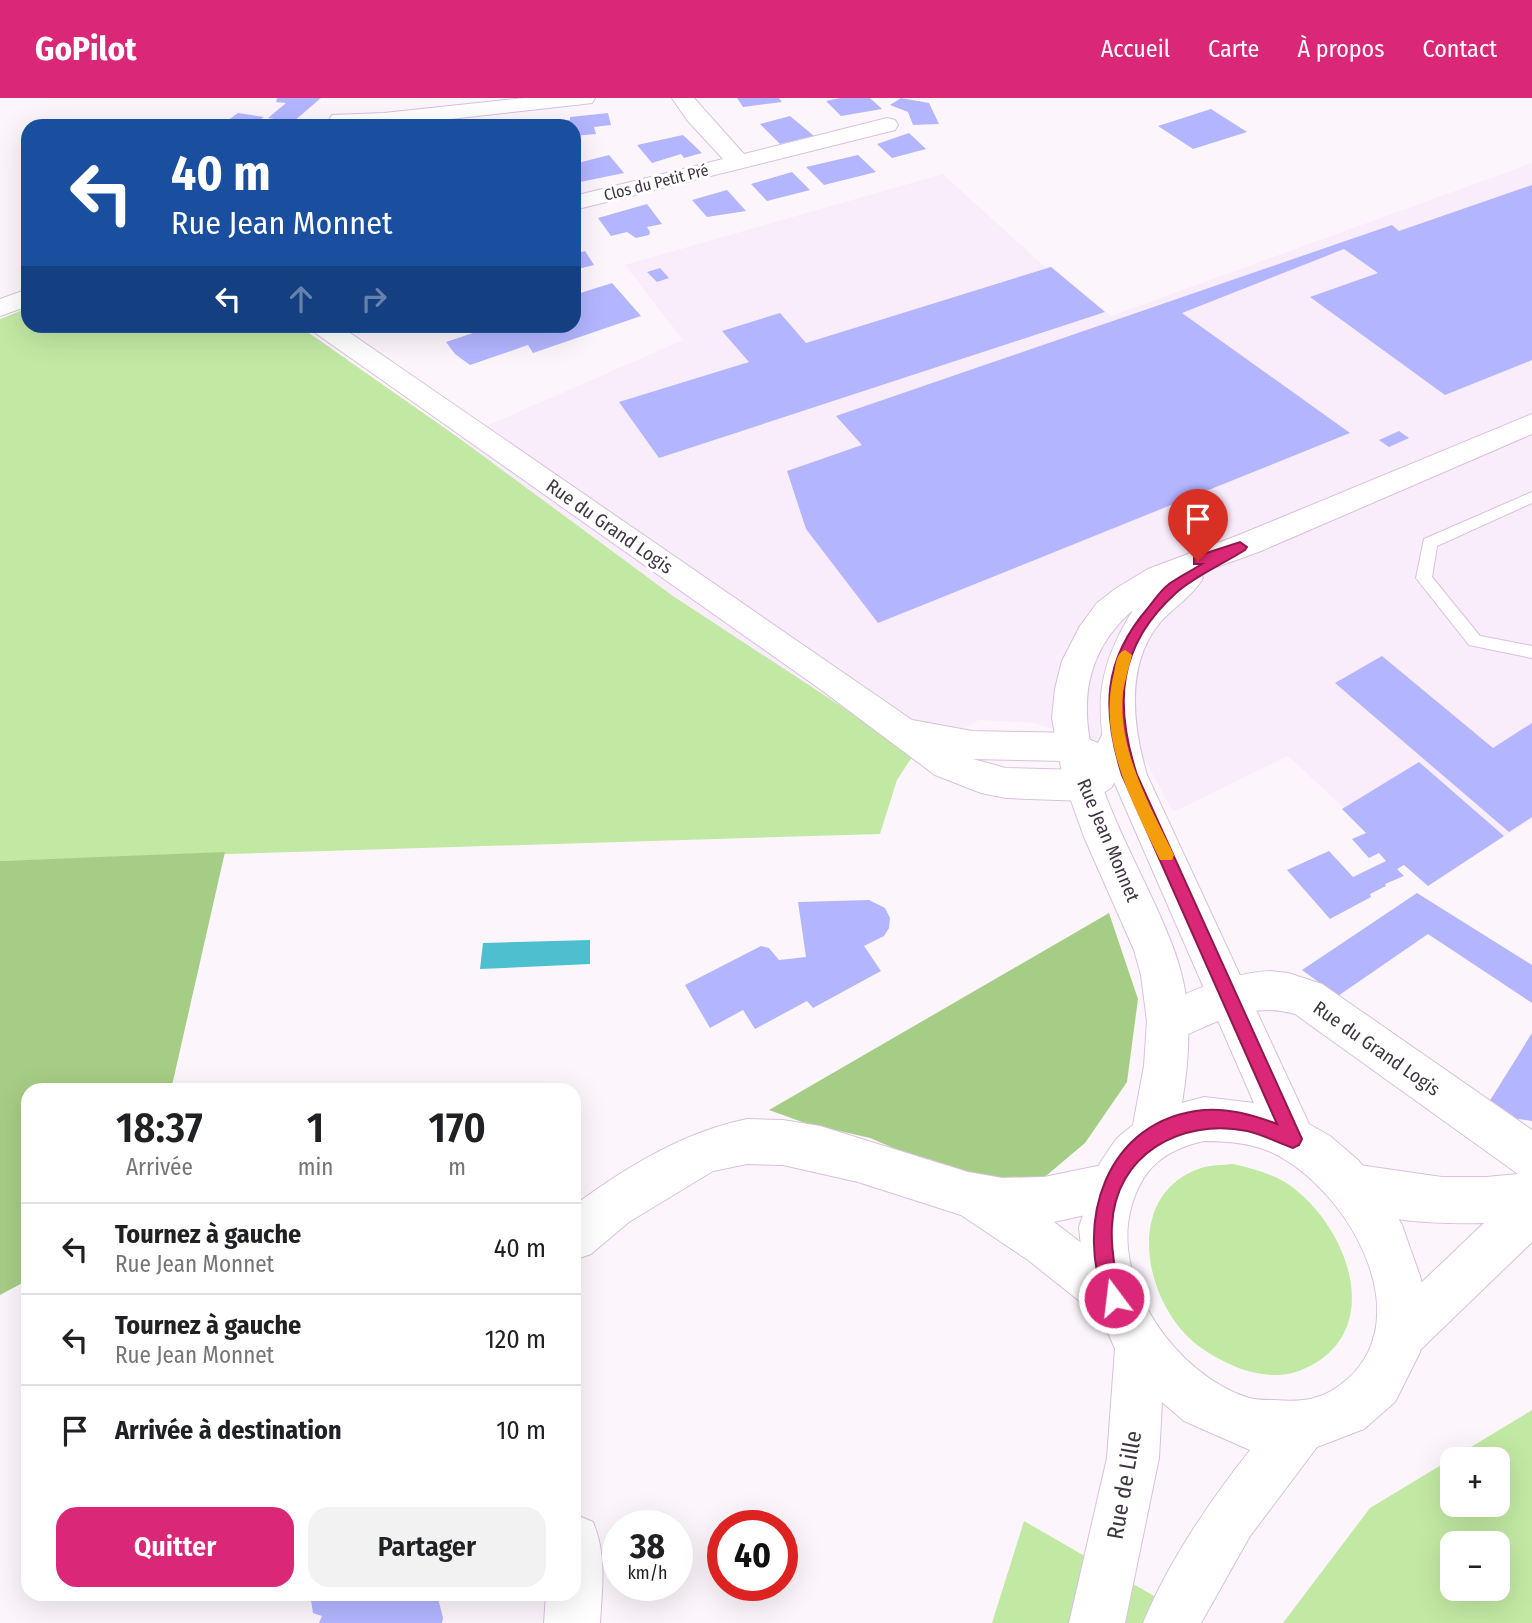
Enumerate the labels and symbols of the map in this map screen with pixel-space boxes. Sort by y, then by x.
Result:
street label: Clos du Petit Pré [602,160,710,205]
street label: Rue du Grand Logis [542,474,678,579]
pin [1168,489,1228,561]
street label: Rue Jean Monnet [1072,775,1145,906]
street label: Rue du Grand Logis [1309,996,1445,1101]
position arrow [1077,1261,1151,1335]
street label: Rue de Lille [1101,1428,1147,1542]
speed limit sign: 40 [707,1510,798,1601]

